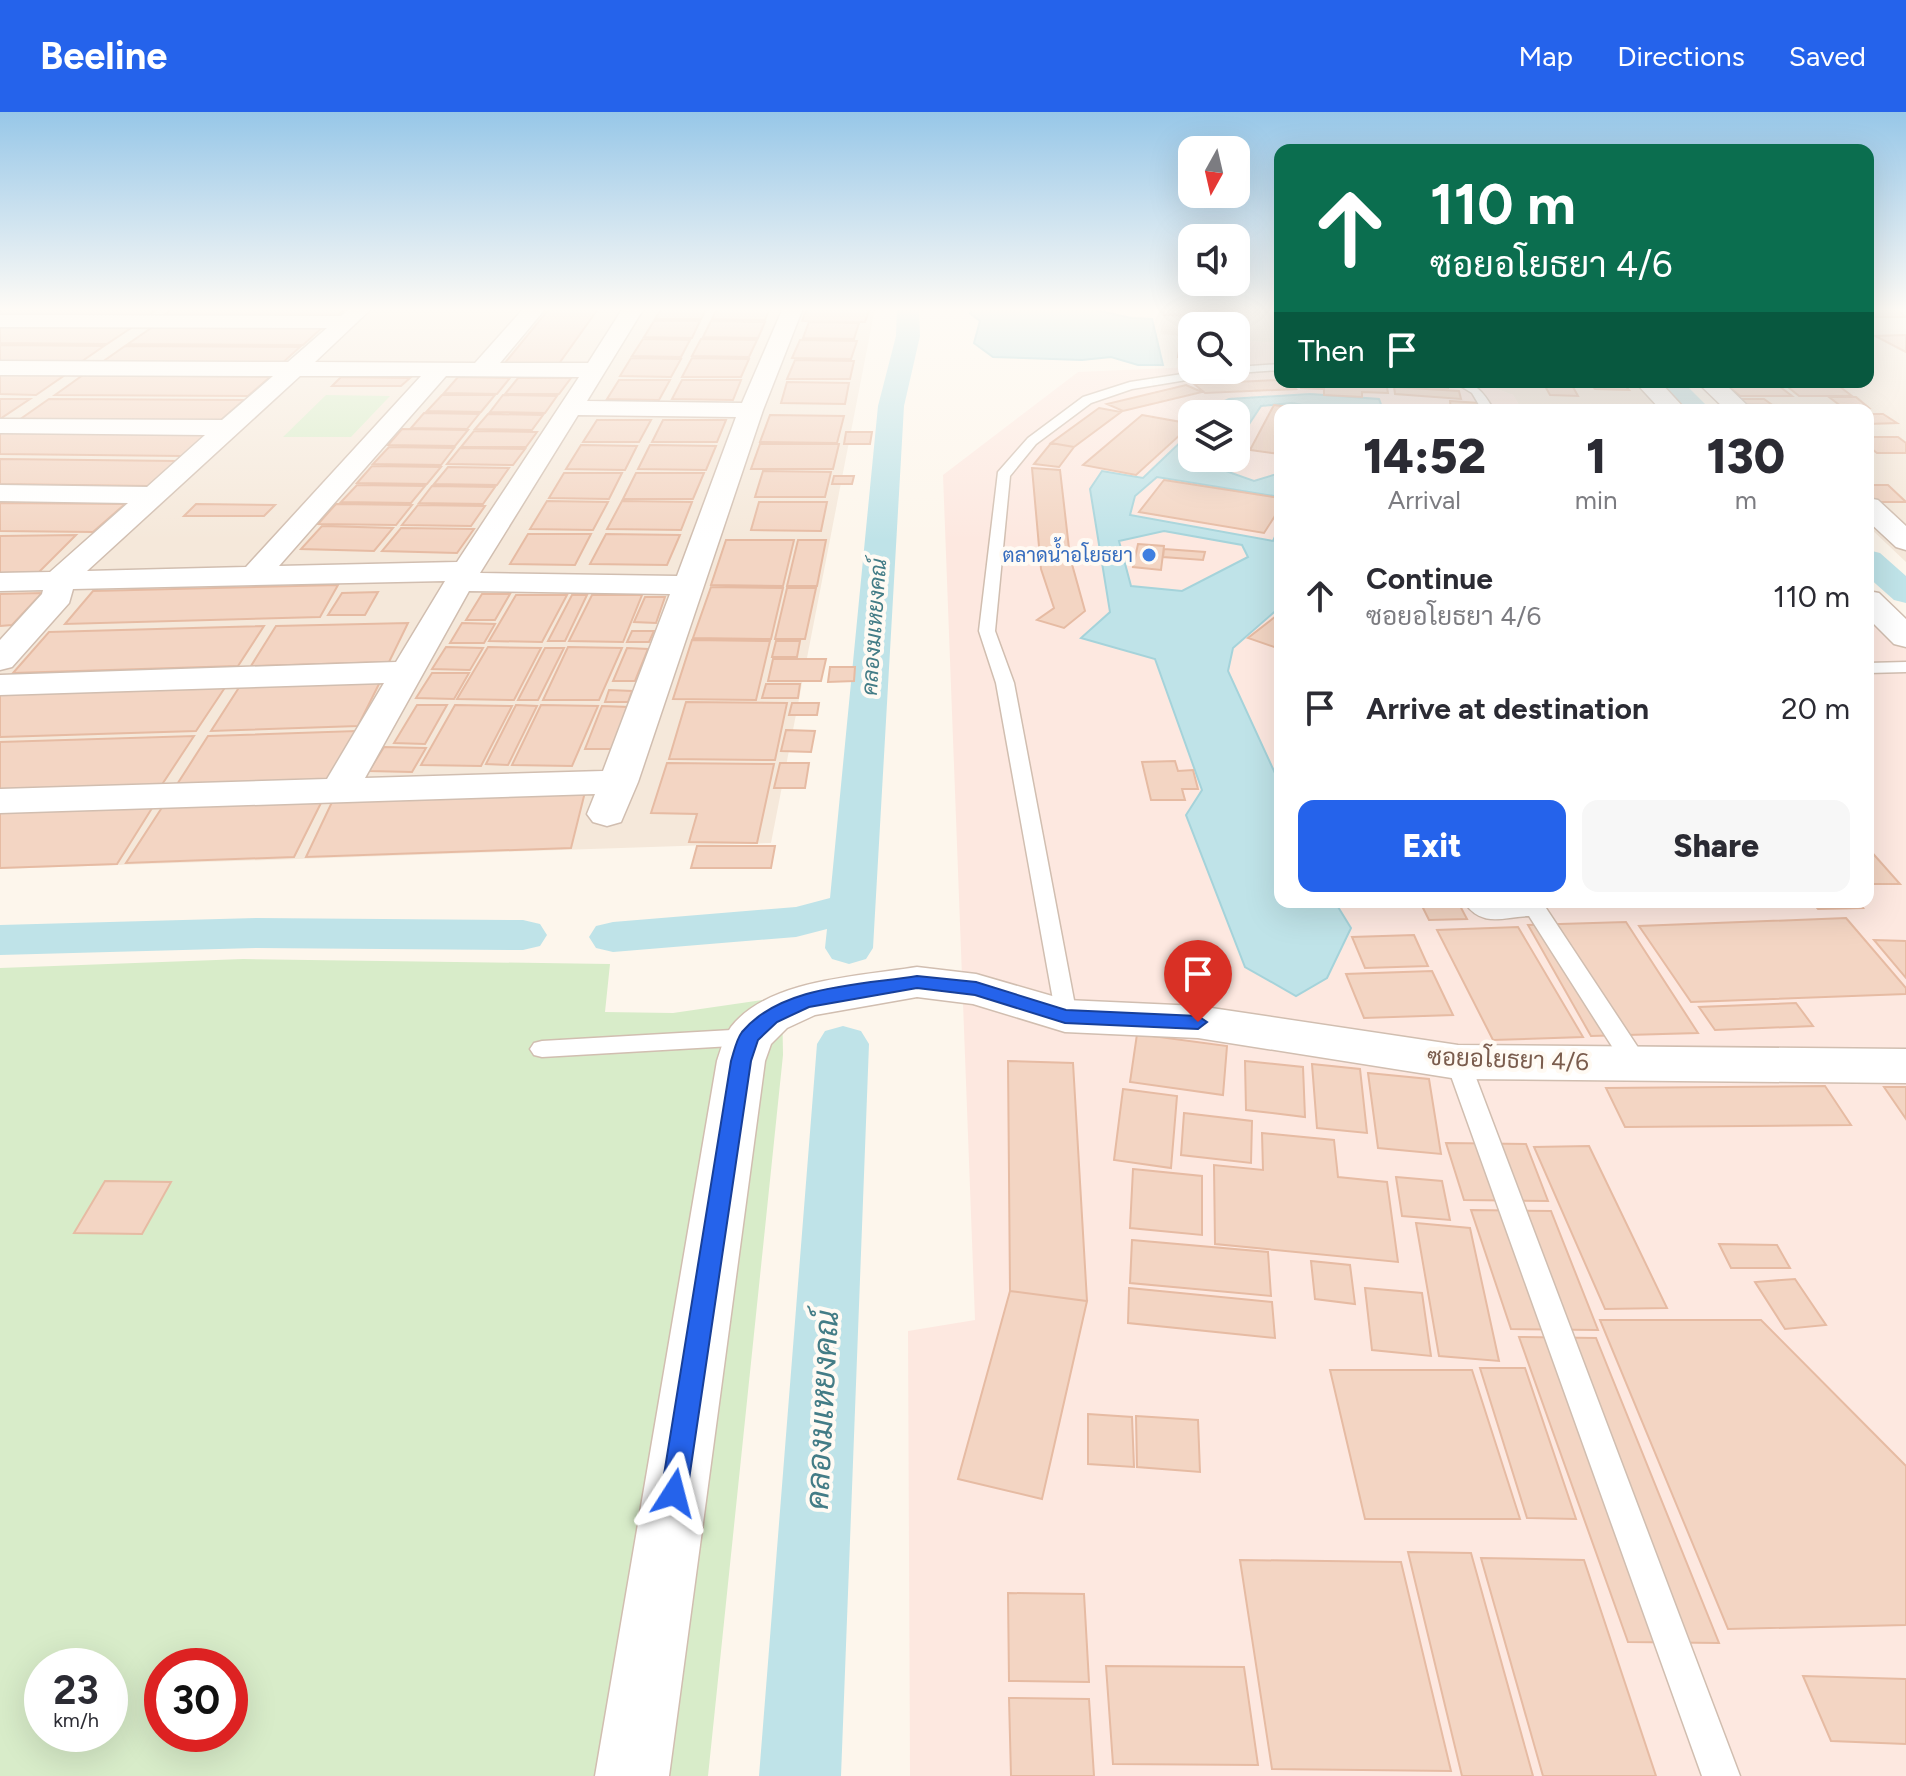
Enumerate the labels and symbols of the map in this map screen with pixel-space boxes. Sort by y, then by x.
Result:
north arrow [1178,136,1250,208]
place label: ตลาดน้ำอโยธยา [1003,537,1133,567]
marker: ตลาดน้ำอโยธยา [1140,546,1158,564]
water label: คลองมเหยงคณ์ [855,554,892,696]
pin [1164,940,1232,1022]
street label: ซอยอโยธยา 4/6 [1427,1041,1589,1076]
water label: คลองมเหยงคณ์ [796,1305,846,1511]
position arrow [632,1451,716,1535]
speed limit sign: 30 [144,1648,248,1752]

